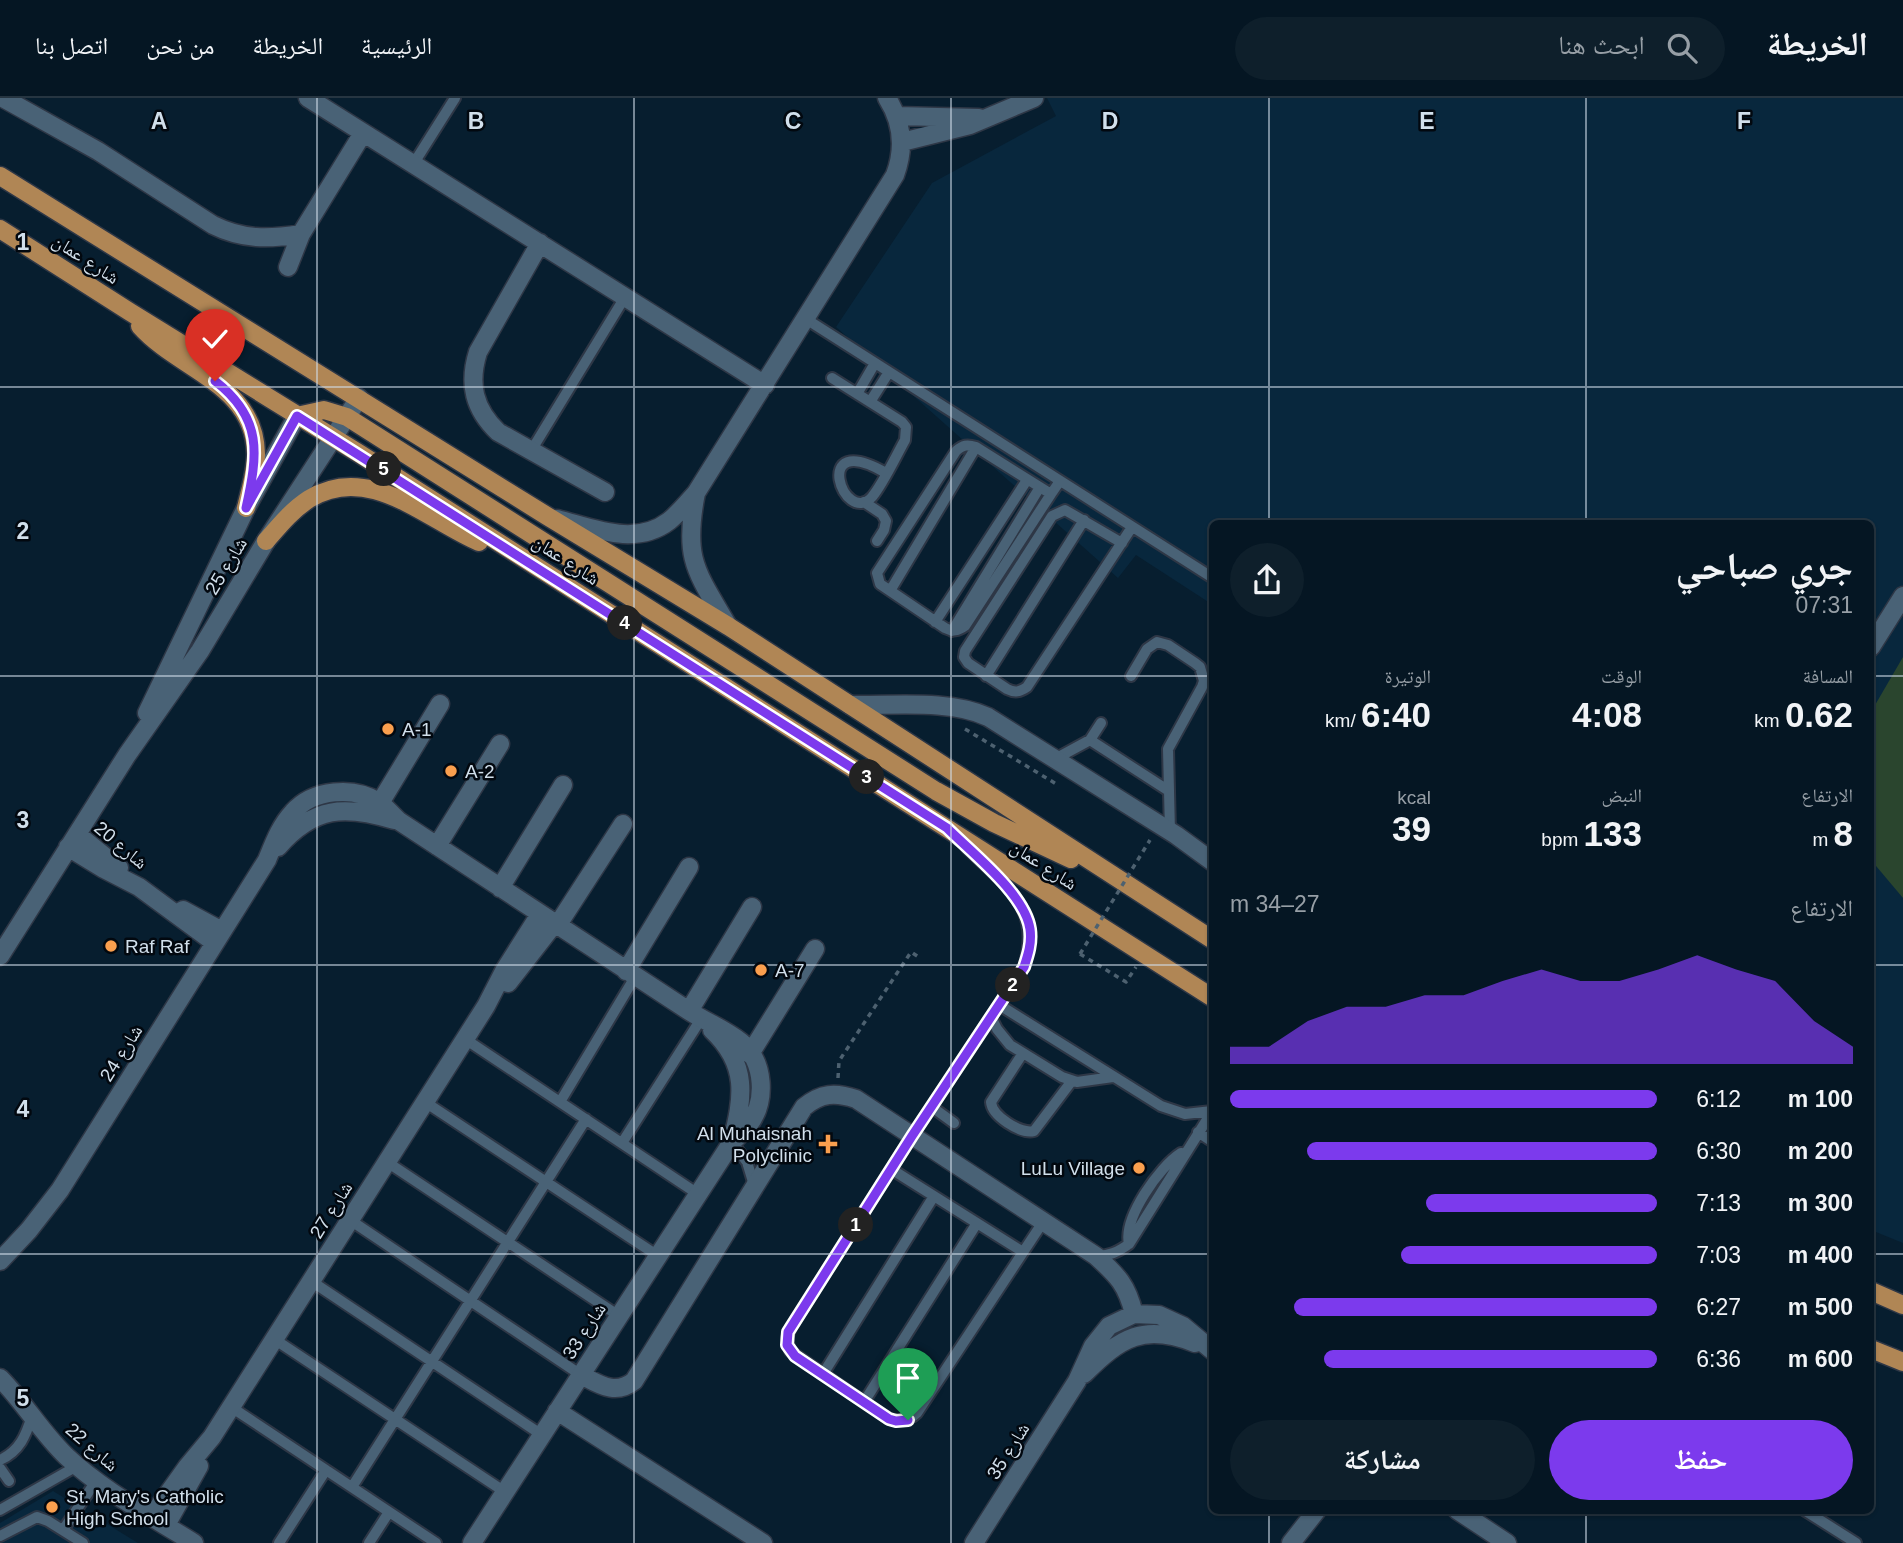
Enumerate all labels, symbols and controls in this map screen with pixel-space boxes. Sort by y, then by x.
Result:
search box [1235,17,1725,80]
text: الخريطة [1767,25,1868,62]
icon: search [1663,29,1701,67]
text: ابحث هنا [1558,30,1645,60]
text: اتصل بنا [35,32,108,59]
text: من نحن [146,32,214,59]
text: الخريطة [252,32,323,59]
text: الرئيسية [361,32,432,59]
text: A [151,108,167,134]
text: B [468,108,484,134]
text: C [785,108,801,134]
text: D [1102,108,1118,134]
text: E [1419,108,1435,134]
text: F [1737,108,1751,134]
text: 1 [17,229,30,255]
street label: شارع عمان [48,230,123,289]
pin [185,309,245,381]
icon: check [196,320,234,358]
pin: 5 [366,452,402,486]
text: 5 [378,458,389,479]
text: 2 [17,518,29,544]
street label: شارع عمان [528,531,603,590]
street label: شارع 25 [201,534,252,599]
button: share [1230,543,1304,617]
text: جري صباحي [1675,545,1853,587]
text: 07:31 [1795,592,1853,618]
pin: 4 [608,606,642,640]
text: 4 [619,612,630,633]
text: الوتيرة [1385,666,1431,687]
text: الوقت [1601,666,1642,687]
text: المسافة [1803,666,1853,687]
text: 6:40 [1361,695,1431,734]
text: 4:08 [1572,695,1642,734]
text: 0.62 [1785,695,1853,734]
text: /km [1325,710,1361,731]
text: km [1754,710,1785,731]
place label: A-1 [402,719,432,740]
marker: A-1 [380,721,396,737]
pin: 3 [850,760,884,794]
place label: A-2 [465,761,495,782]
marker: A-2 [443,763,459,779]
text: 3 [861,766,872,787]
text: النبض [1601,785,1642,806]
text: الارتفاع [1801,785,1853,806]
text: kcal [1397,787,1431,808]
text: 3 [17,807,29,833]
text: 39 [1392,809,1431,848]
text: 133 [1584,814,1642,853]
text: 8 [1834,814,1853,853]
street label: شارع 20 [90,817,152,874]
text: bpm [1541,829,1584,850]
text: m [1812,829,1834,850]
street label: شارع عمان [1006,836,1081,895]
text: 27–34 m [1230,891,1320,917]
text: الارتفاع [1790,895,1853,921]
place label: Raf Raf [125,936,190,957]
marker: Raf Raf [103,938,119,954]
place label: A-7 [775,960,805,981]
marker: A-7 [753,962,769,978]
pin: 2 [996,968,1030,1002]
text: 2 [1007,974,1018,995]
street label: شارع 24 [96,1021,147,1086]
text: 6:12 [1696,1086,1741,1112]
text: 100 m [1788,1086,1853,1112]
text: 4 [17,1096,30,1122]
place label: Al Muhaisnah Polyclinic [697,1123,812,1166]
marker: Al Muhaisnah Polyclinic [818,1134,838,1154]
text: 6:30 [1696,1138,1741,1164]
text: 200 m [1788,1138,1853,1164]
place label: LuLu Village [1021,1158,1125,1179]
marker: LuLu Village [1131,1160,1147,1176]
street label: شارع 27 [306,1178,357,1243]
text: 7:13 [1696,1190,1741,1216]
text: 300 m [1788,1190,1853,1216]
pin: 1 [838,1208,874,1242]
text: 1 [850,1214,861,1235]
text: 7:03 [1696,1242,1741,1268]
text: 400 m [1788,1242,1853,1268]
text: 6:27 [1696,1294,1741,1320]
text: 500 m [1788,1294,1853,1320]
street label: شارع 33 [558,1299,611,1363]
text: 6:36 [1696,1346,1741,1372]
text: 600 m [1788,1346,1853,1372]
pin [878,1348,938,1420]
icon: arrive [889,1359,927,1397]
text: 5 [17,1385,30,1411]
street label: شارع 22 [61,1419,122,1476]
street label: شارع 35 [983,1419,1034,1484]
button: مشاركة [1230,1420,1535,1500]
button: حفظ [1549,1420,1853,1500]
place label: St. Mary's Catholic High School [66,1486,224,1529]
marker: St. Mary's Catholic High School [44,1499,60,1515]

